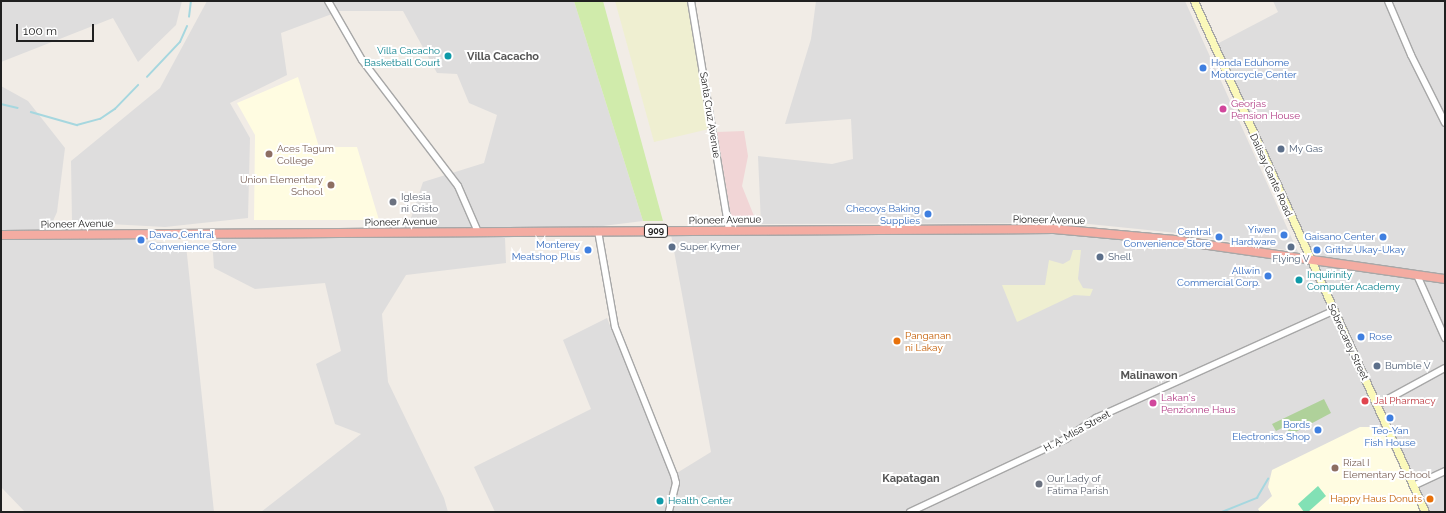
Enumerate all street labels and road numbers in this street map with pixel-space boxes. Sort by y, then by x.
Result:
street label: Santa Cruz Avenue [697,71,723,159]
street label: Dalisay Gante Road [1247,132,1295,218]
street label: Pioneer Avenue [688,213,762,227]
street label: Pioneer Avenue [1012,213,1086,227]
street label: Pioneer Avenue [364,215,438,229]
street label: Pioneer Avenue [40,217,114,231]
road number: 909 [643,224,669,238]
street label: Sobrecarey Street [1325,302,1371,382]
street label: H. A. Misa Street [1042,408,1112,454]

